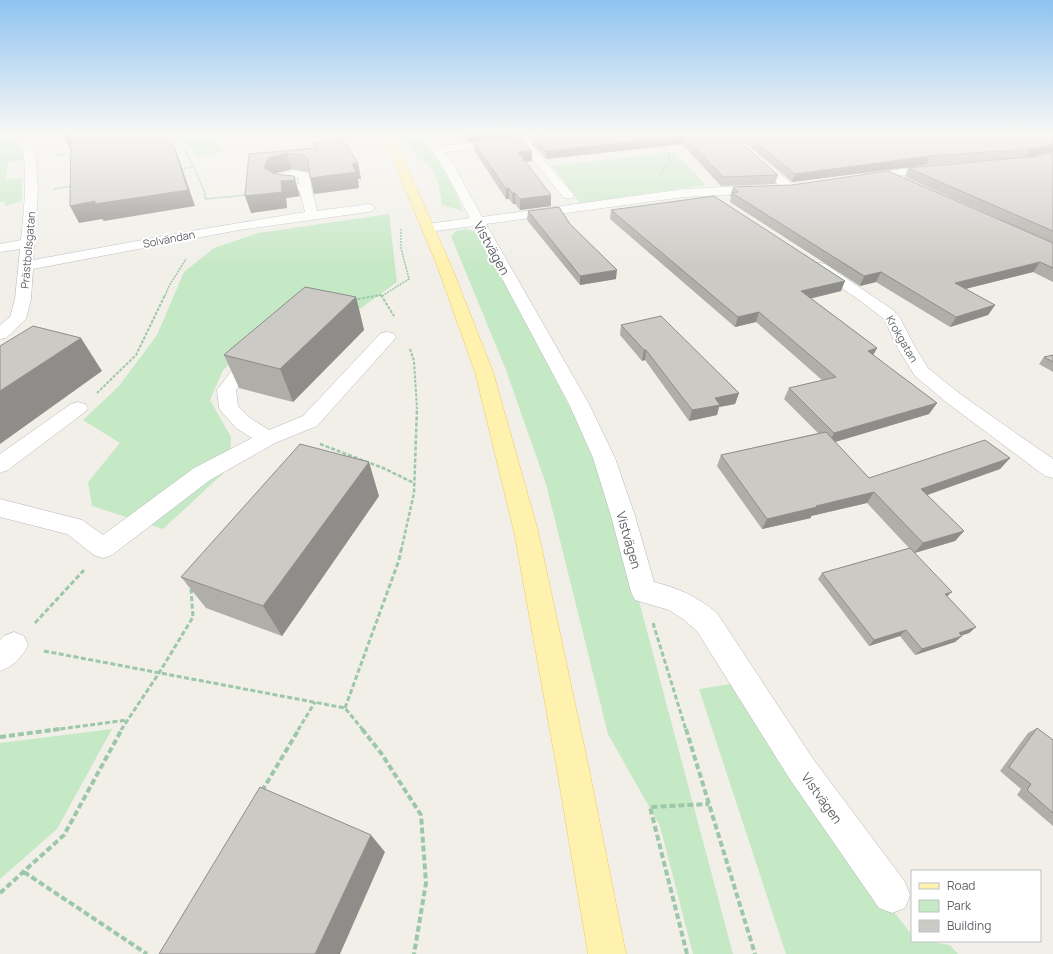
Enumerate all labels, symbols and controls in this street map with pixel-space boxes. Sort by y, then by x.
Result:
street label: Prästbolsgatan [17,211,38,289]
street label: Vistvägen [470,218,514,278]
street label: Solvändan [142,226,196,251]
street label: Krokgatan [883,312,922,365]
street label: Vistvägen [612,509,646,571]
street label: Vistvägen [797,769,847,827]
legend [911,870,1041,942]
text: Road [947,877,975,894]
text: Park [947,897,972,914]
text: Building [947,917,991,934]

